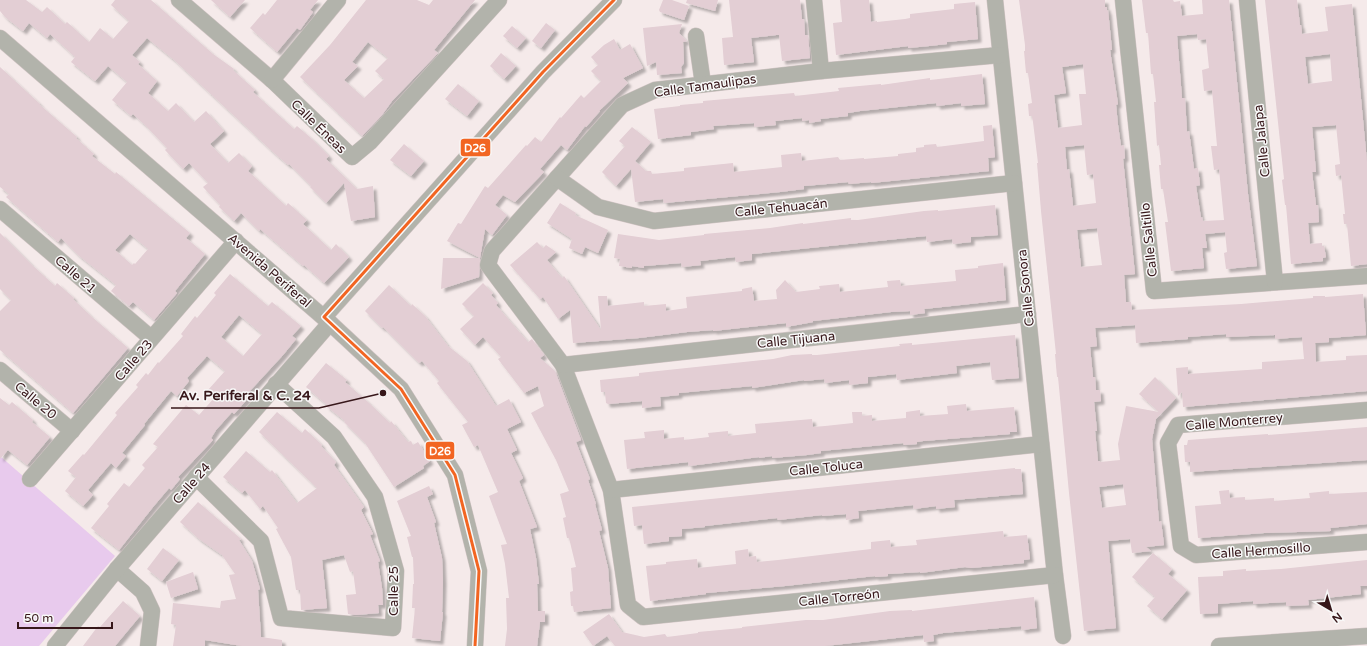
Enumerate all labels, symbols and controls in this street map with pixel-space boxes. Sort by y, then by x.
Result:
street label: Calle Tamaulipas [653,71,757,101]
street label: Calle Éneas [287,96,349,157]
street label: Calle Jalapa [1250,104,1274,178]
line badge: D26 [460,138,491,157]
text: D26 [464,142,486,155]
street label: Calle Tehuacán [734,195,828,221]
street label: Calle Saltillo [1137,202,1161,278]
street label: Avenida Periferal [224,230,314,311]
street label: Calle Sonora [1014,248,1038,327]
street label: Calle 21 [51,252,99,297]
street label: Calle Tijuana [756,328,836,352]
street label: Calle 23 [111,337,156,385]
street label: Calle 20 [11,379,60,423]
callout: Av. Periferal & C. 24 [171,382,319,408]
text: Av. Periferal & C. 24 [179,387,311,404]
street label: Calle Monterrey [1185,410,1284,434]
line badge: D26 [425,441,455,460]
text: D26 [429,445,451,458]
street label: Calle Toluca [789,456,864,480]
street label: Calle 24 [169,460,214,508]
street label: Calle Hermosillo [1211,540,1311,562]
street label: Calle 25 [386,566,402,616]
street label: Calle Torreón [798,586,880,610]
north arrow [1311,590,1351,630]
scale bar [18,604,112,630]
text: N [1329,610,1344,625]
text: 50 m [24,611,53,625]

